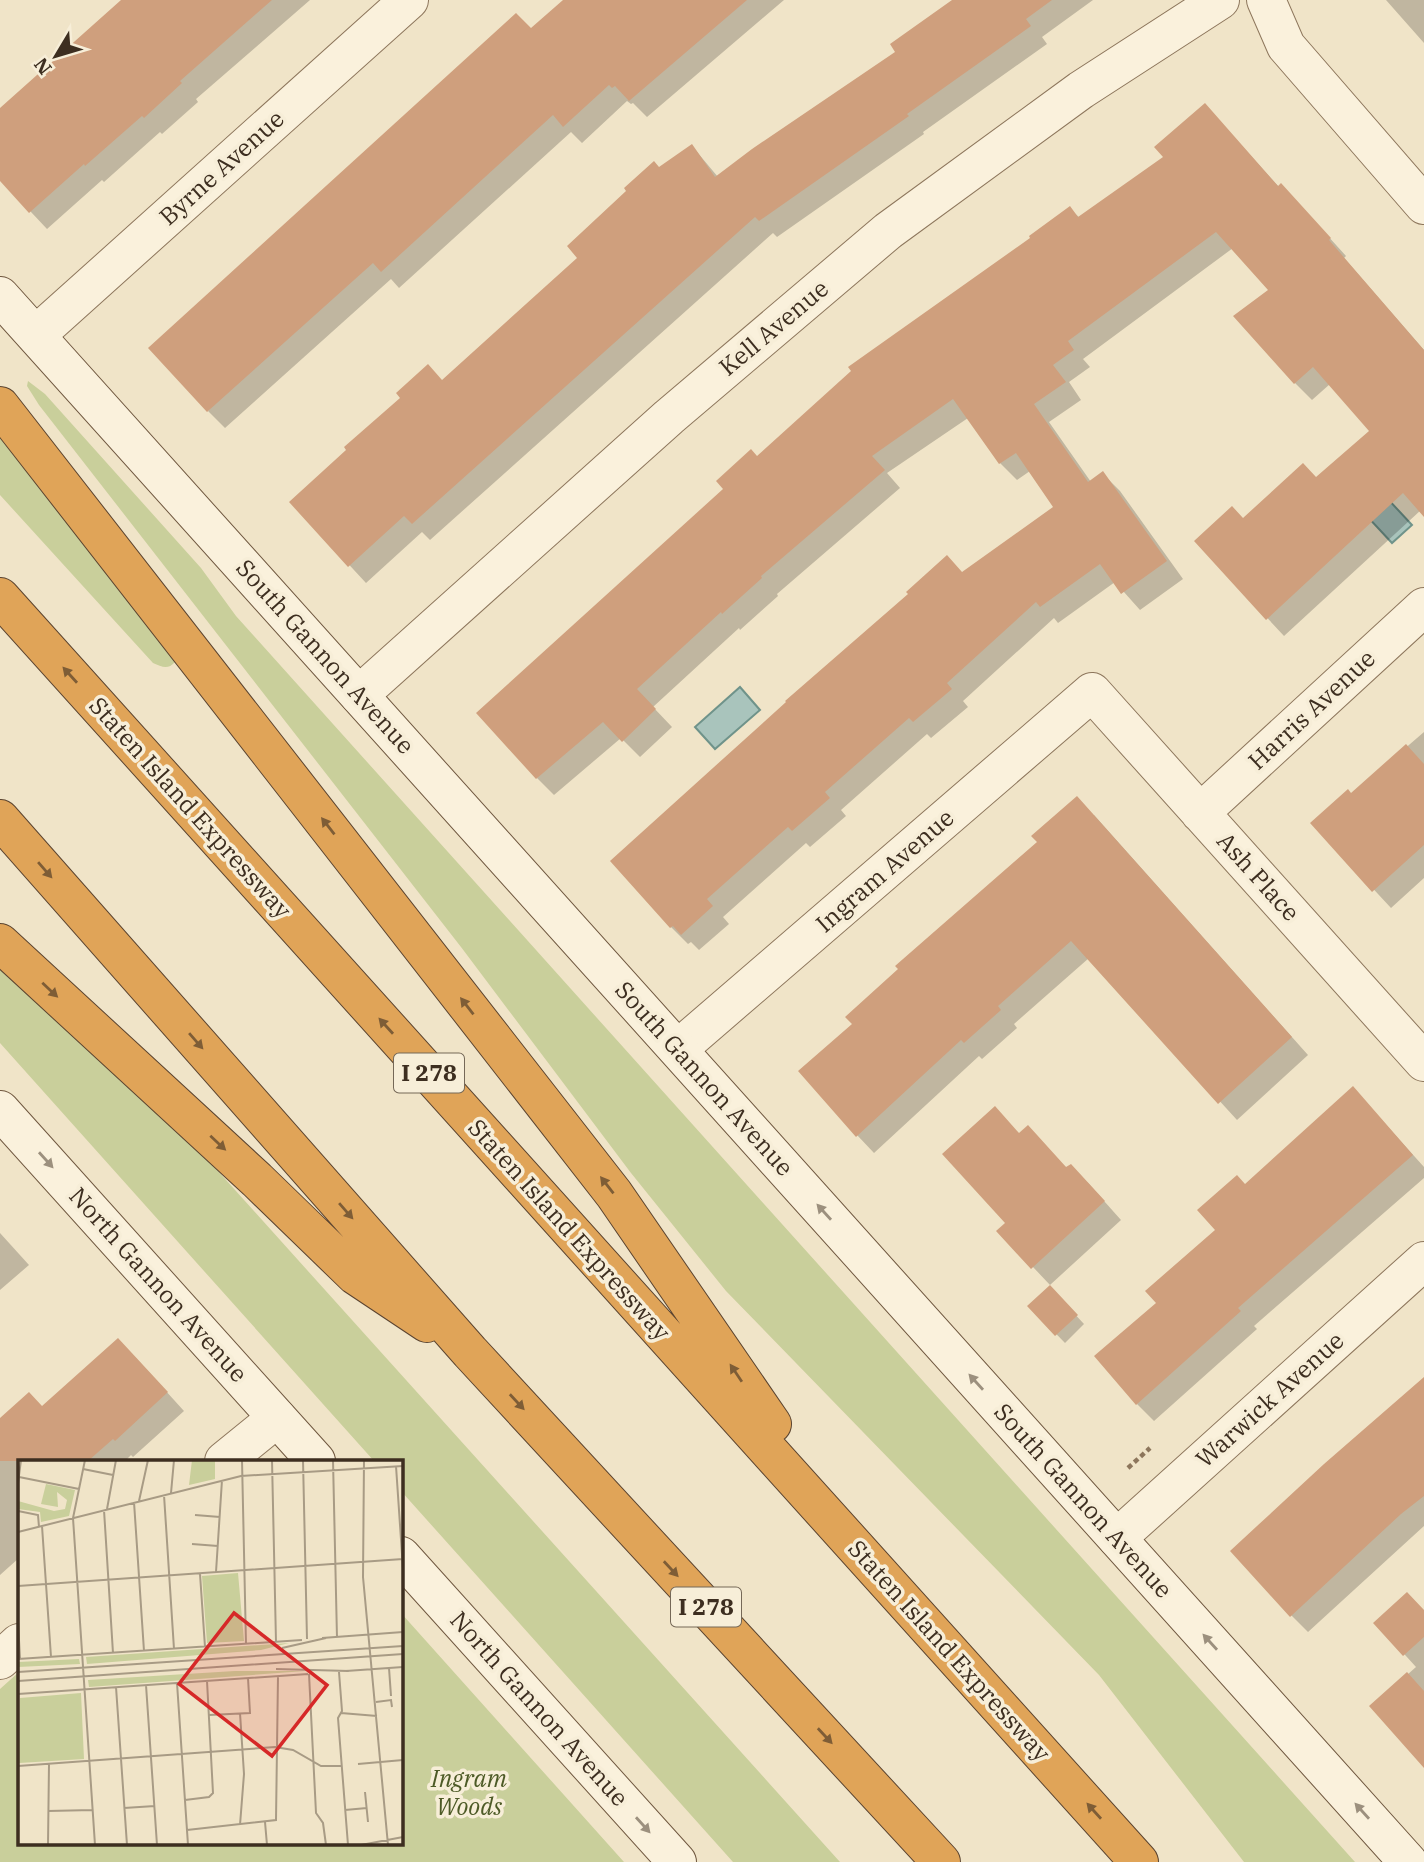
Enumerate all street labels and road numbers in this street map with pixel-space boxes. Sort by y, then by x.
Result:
street label: Byrne Avenue [152,103,291,232]
street label: Kell Avenue [712,272,835,382]
street label: South Gannon Avenue [230,552,422,761]
street label: Harris Avenue [1241,642,1382,776]
street label: Staten Island Expressway [83,690,299,925]
street label: Ingram Avenue [808,801,960,939]
street label: Ash Place [1210,825,1307,928]
street label: South Gannon Avenue [609,974,801,1183]
road number: I 278 [394,1054,464,1092]
street label: Staten Island Expressway [462,1112,678,1347]
street label: North Gannon Avenue [63,1180,255,1389]
street label: Warwick Avenue [1188,1324,1350,1474]
street label: South Gannon Avenue [988,1396,1180,1605]
street label: Staten Island Expressway [842,1533,1058,1768]
road number: I 278 [671,1588,741,1626]
street label: North Gannon Avenue [444,1604,636,1813]

